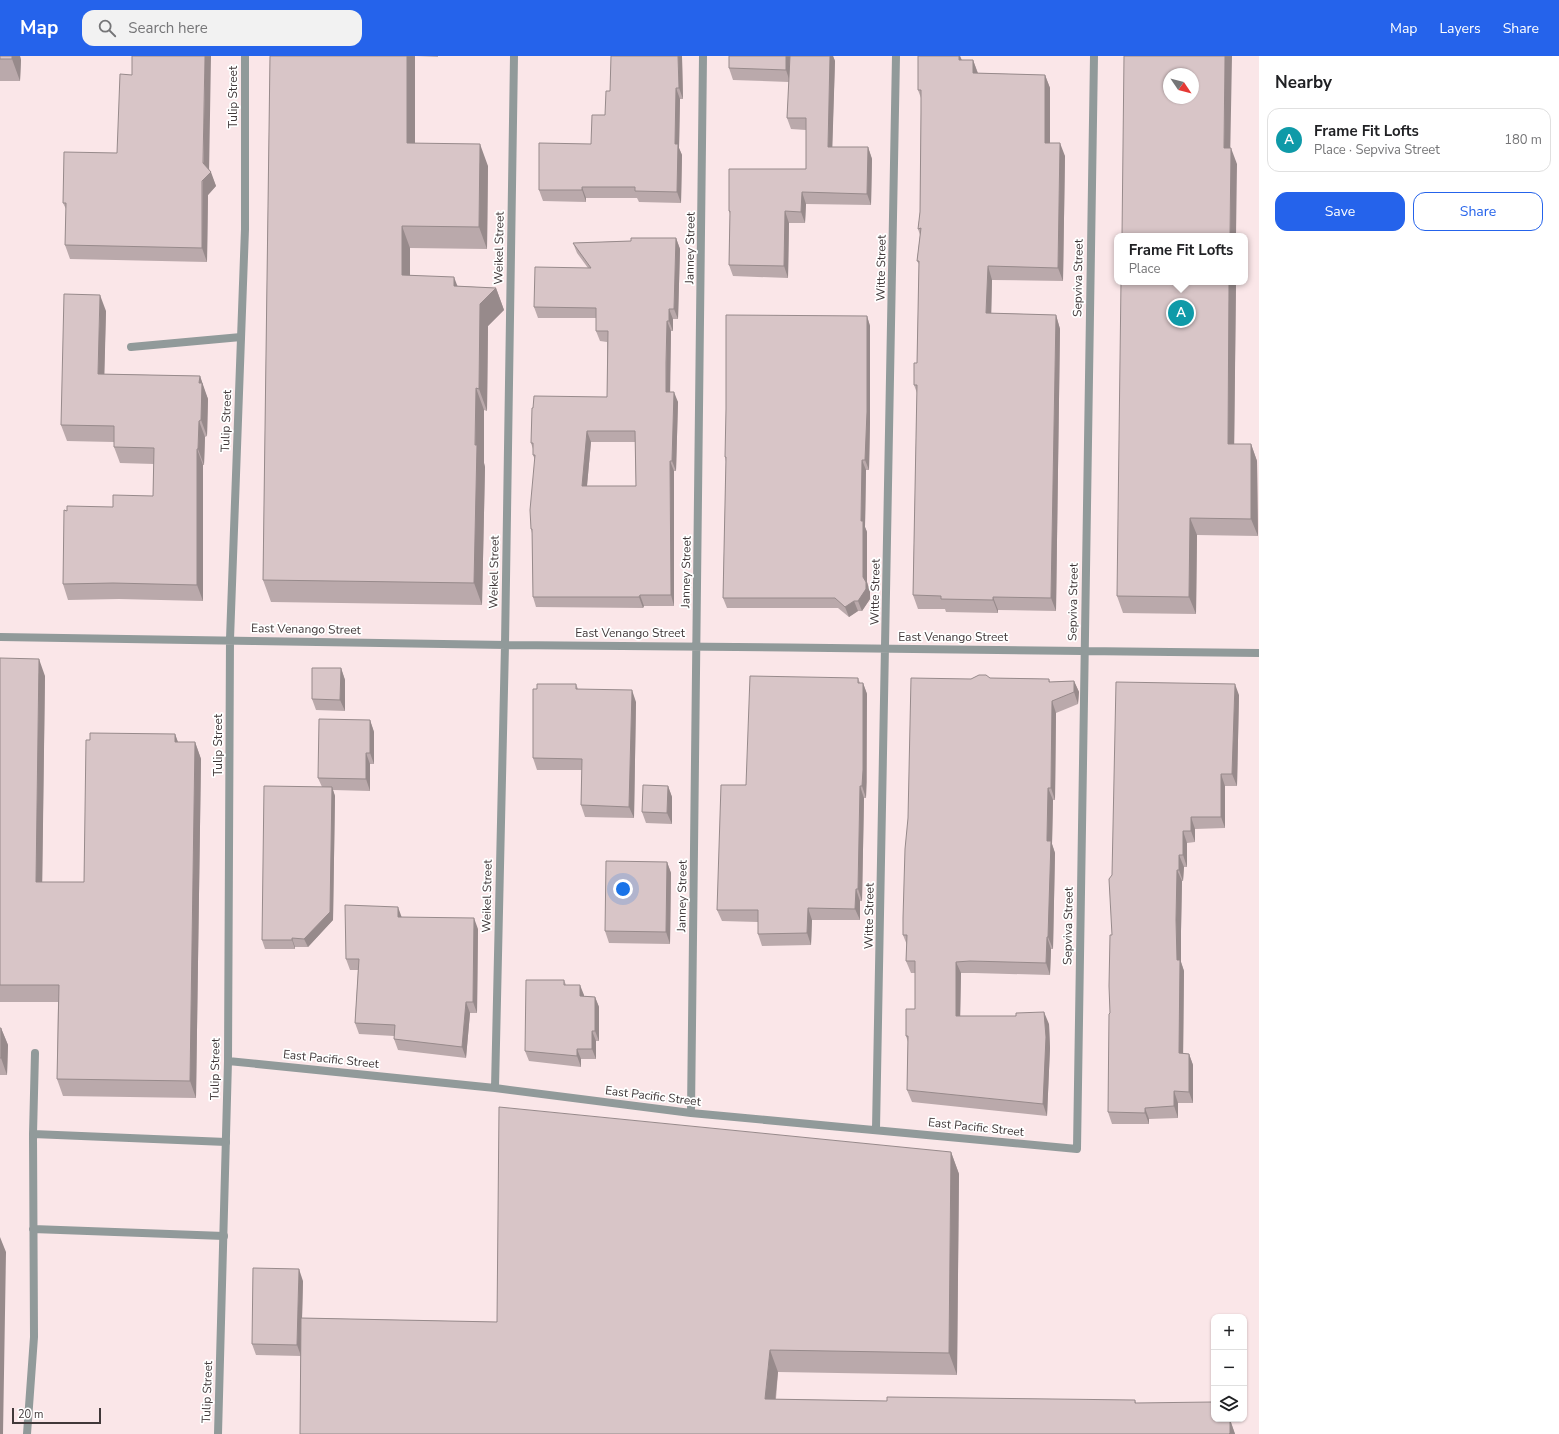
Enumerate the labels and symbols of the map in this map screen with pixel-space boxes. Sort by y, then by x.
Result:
street label: Tulip Street [225,65,241,128]
north arrow [1163,68,1199,104]
street label: Weikel Street [490,210,508,285]
street label: Janney Street [681,211,699,285]
street label: Witte Street [872,234,890,301]
street label: Sepviva Street [1069,238,1087,317]
pin: A [1168,298,1194,328]
street label: Tulip Street [217,389,235,452]
street label: Weikel Street [485,534,503,609]
street label: Janney Street [677,535,695,609]
street label: Witte Street [866,558,884,625]
street label: Sepviva Street [1064,562,1082,641]
street label: East Venango Street [251,620,362,638]
street label: East Venango Street [575,625,686,641]
street label: East Venango Street [898,629,1009,645]
street label: Tulip Street [210,713,226,776]
street label: Weikel Street [478,858,496,933]
street label: Janney Street [673,859,691,933]
your location [613,879,633,899]
street label: Witte Street [860,882,878,949]
street label: Sepviva Street [1059,886,1077,965]
street label: Tulip Street [206,1037,224,1100]
street label: East Pacific Street [282,1046,381,1072]
street label: East Pacific Street [604,1082,703,1110]
street label: East Pacific Street [927,1114,1026,1140]
street label: Tulip Street [198,1360,216,1423]
scale bar [12,1406,101,1425]

